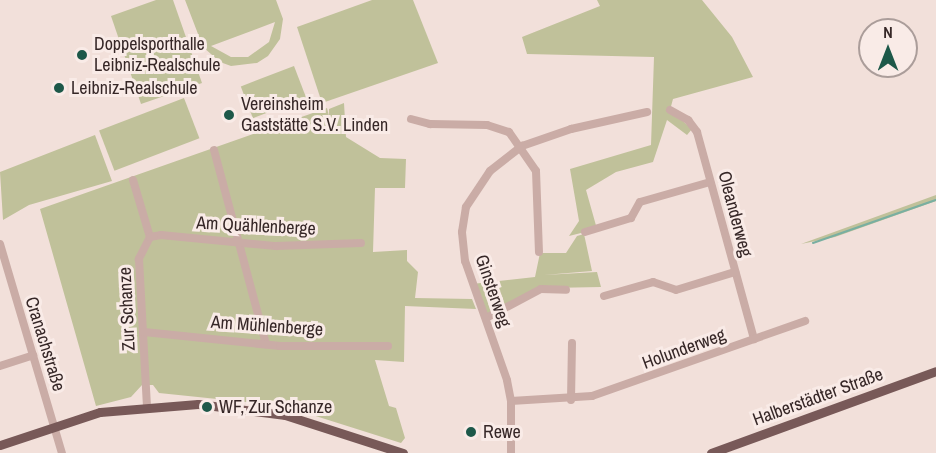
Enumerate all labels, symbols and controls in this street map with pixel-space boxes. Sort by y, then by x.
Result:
north arrow [858,18,918,78]
text: N [883,21,893,43]
place label: Doppelsporthalle Leibniz-Realschule [94,34,220,76]
marker: Doppelsporthalle Leibniz-Realschule [75,48,89,62]
place label: Leibniz-Realschule [71,77,197,99]
marker: Leibniz-Realschule [52,81,66,95]
place label: Vereinsheim Gaststätte S.V. Linden [241,94,388,136]
marker: Vereinsheim Gaststätte S.V. Linden [222,108,236,122]
street label: Oleanderweg [713,169,757,259]
street label: Am Quählenberge [196,212,316,240]
street label: Ginsterweg [471,252,515,330]
street label: Zur Schanze [114,267,140,351]
street label: Cranachstraße [20,294,70,394]
street label: Am Mühlenberge [210,311,324,341]
street label: Holunderweg [639,324,729,374]
street label: Halberstädter Straße [750,363,886,431]
place label: WF, Zur Schanze [219,396,332,418]
marker: WF, Zur Schanze [200,400,214,414]
place label: Rewe [483,421,521,443]
marker: Rewe [464,425,478,439]

